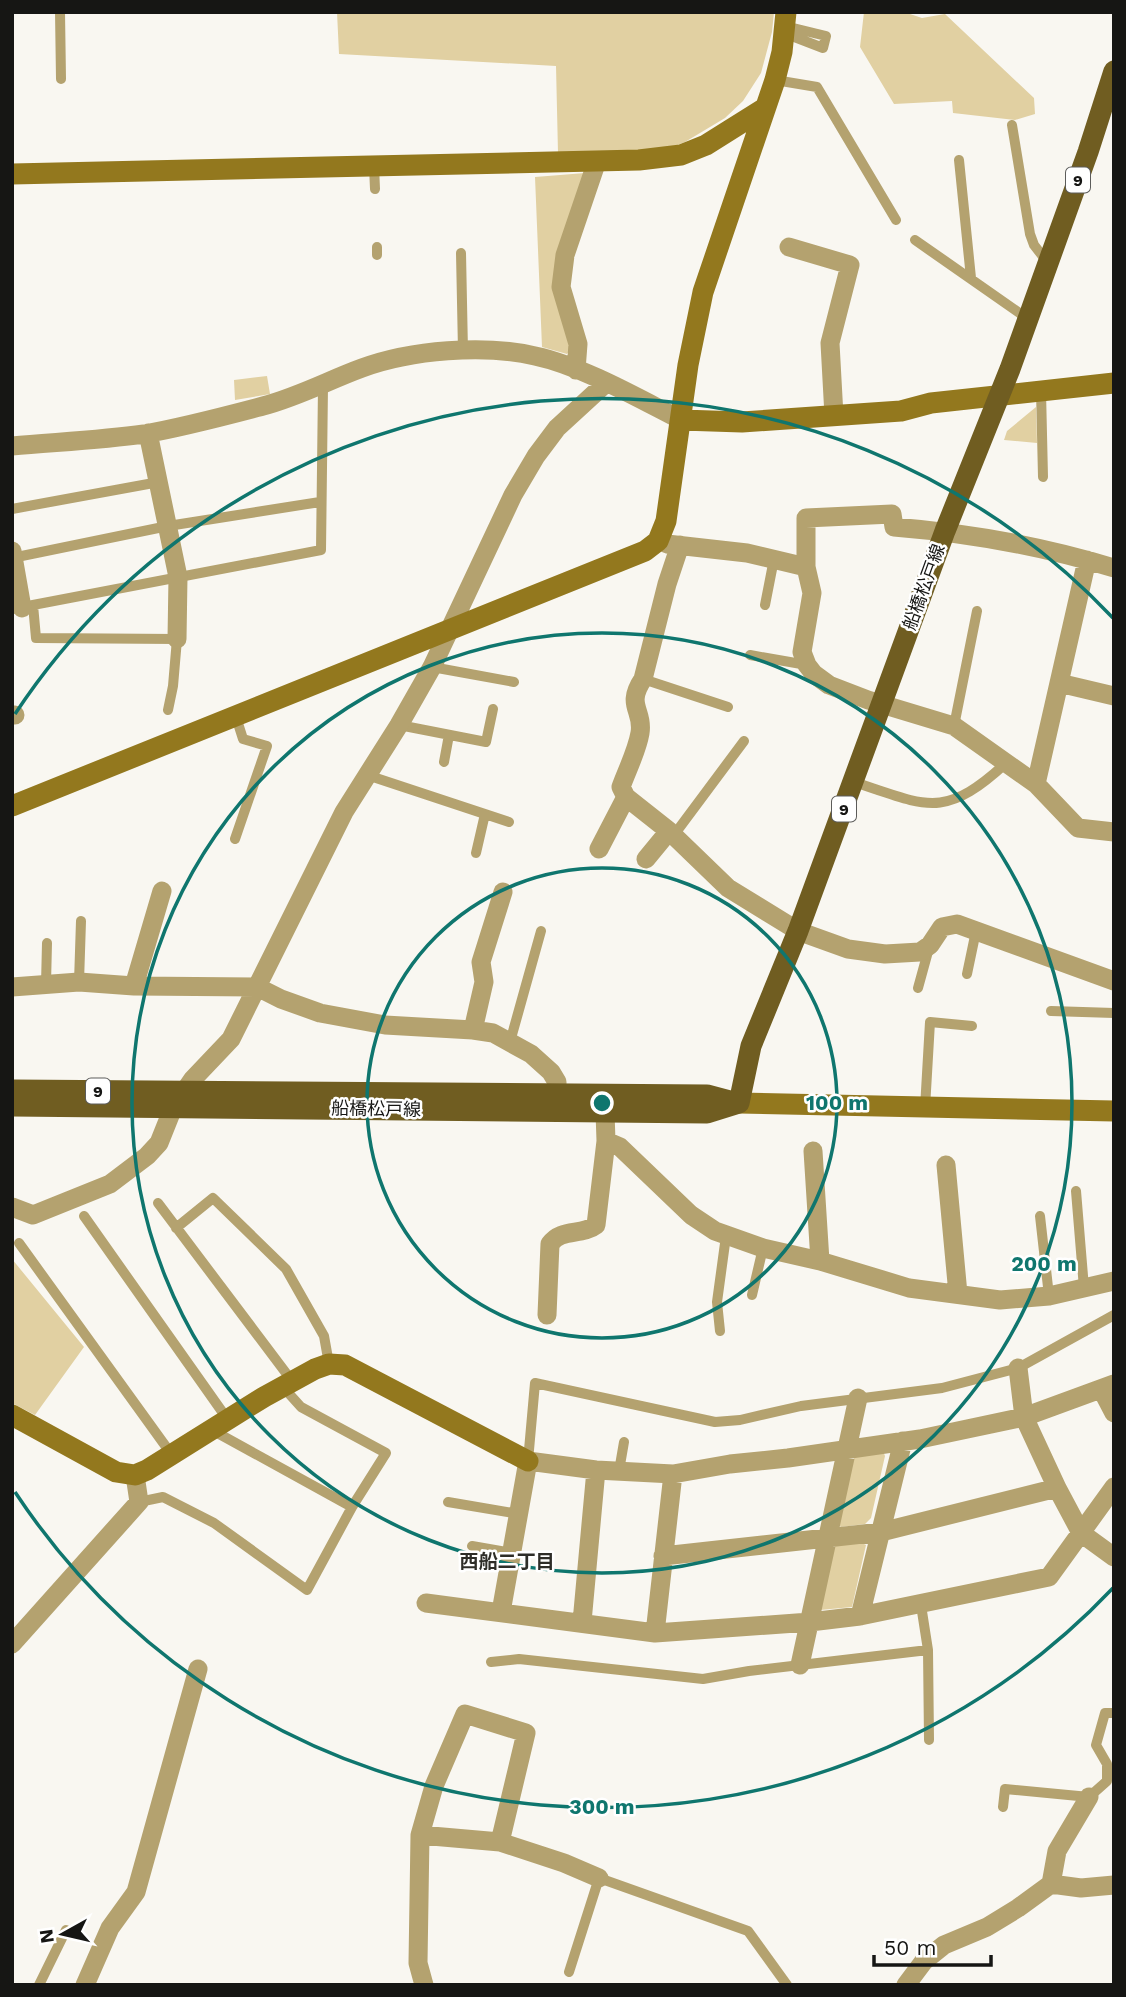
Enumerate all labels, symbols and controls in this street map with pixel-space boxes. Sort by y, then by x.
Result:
road number: 9 [1066,168,1090,192]
street label: 船橋松戸線 [898,541,949,633]
road number: 9 [832,796,856,822]
road number: 9 [86,1078,110,1104]
text: 100 m [806,1090,868,1115]
centre of rings [590,1091,614,1115]
street label: 船橋松戸線 [331,1097,421,1120]
text: 200 m [1011,1251,1077,1276]
district label: 西船二丁目 [459,1550,555,1573]
text: 300 m [569,1794,635,1819]
north arrow [28,1899,98,1969]
scale bar [874,1924,991,1968]
text: N [34,1928,59,1945]
text: 50 m [884,1935,936,1960]

